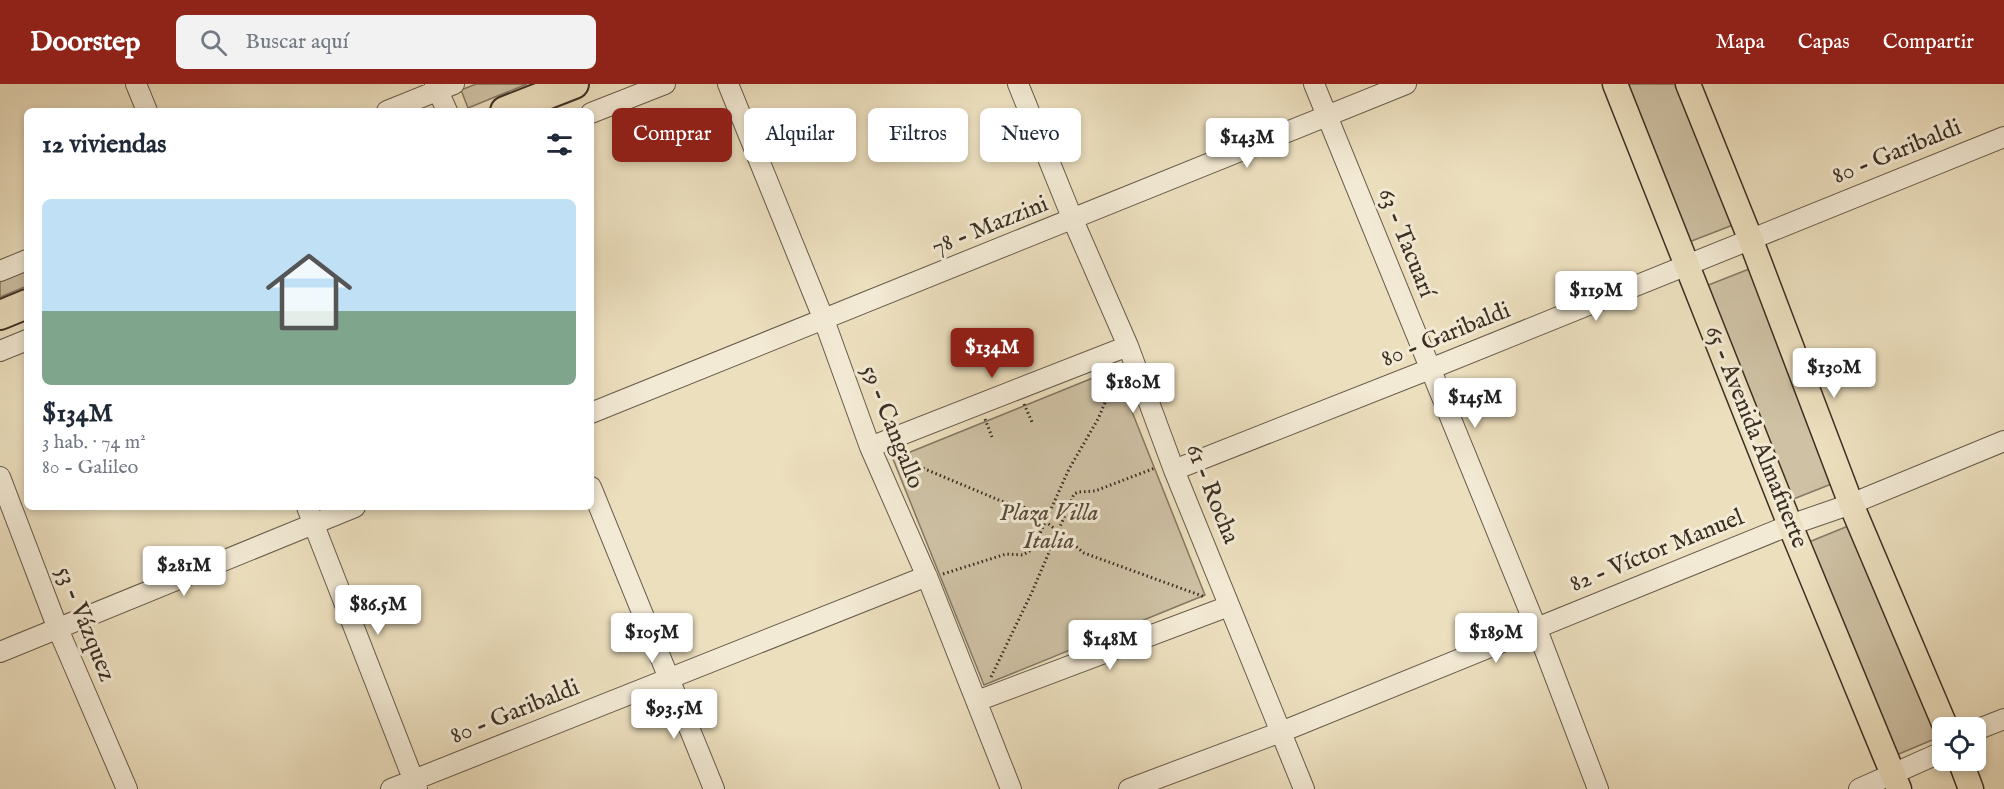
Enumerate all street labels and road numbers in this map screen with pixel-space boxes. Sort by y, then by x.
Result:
street label: 80 - Garibaldi [1828,112,1966,192]
street label: 63 - Tacuarí [1370,184,1443,304]
street label: 78 - Mazzini [927,189,1053,263]
street label: 80 - Garibaldi [1377,295,1515,375]
street label: 65 - Avenida Almafuerte [1697,321,1815,553]
street label: 59 - Cangallo [853,361,931,493]
street label: 61 - Rocha [1178,439,1246,549]
street label: 82 - Víctor Manuel [1566,502,1749,600]
street label: 53 - Vázquez [48,562,122,686]
street label: 80 - Garibaldi [446,672,584,752]

